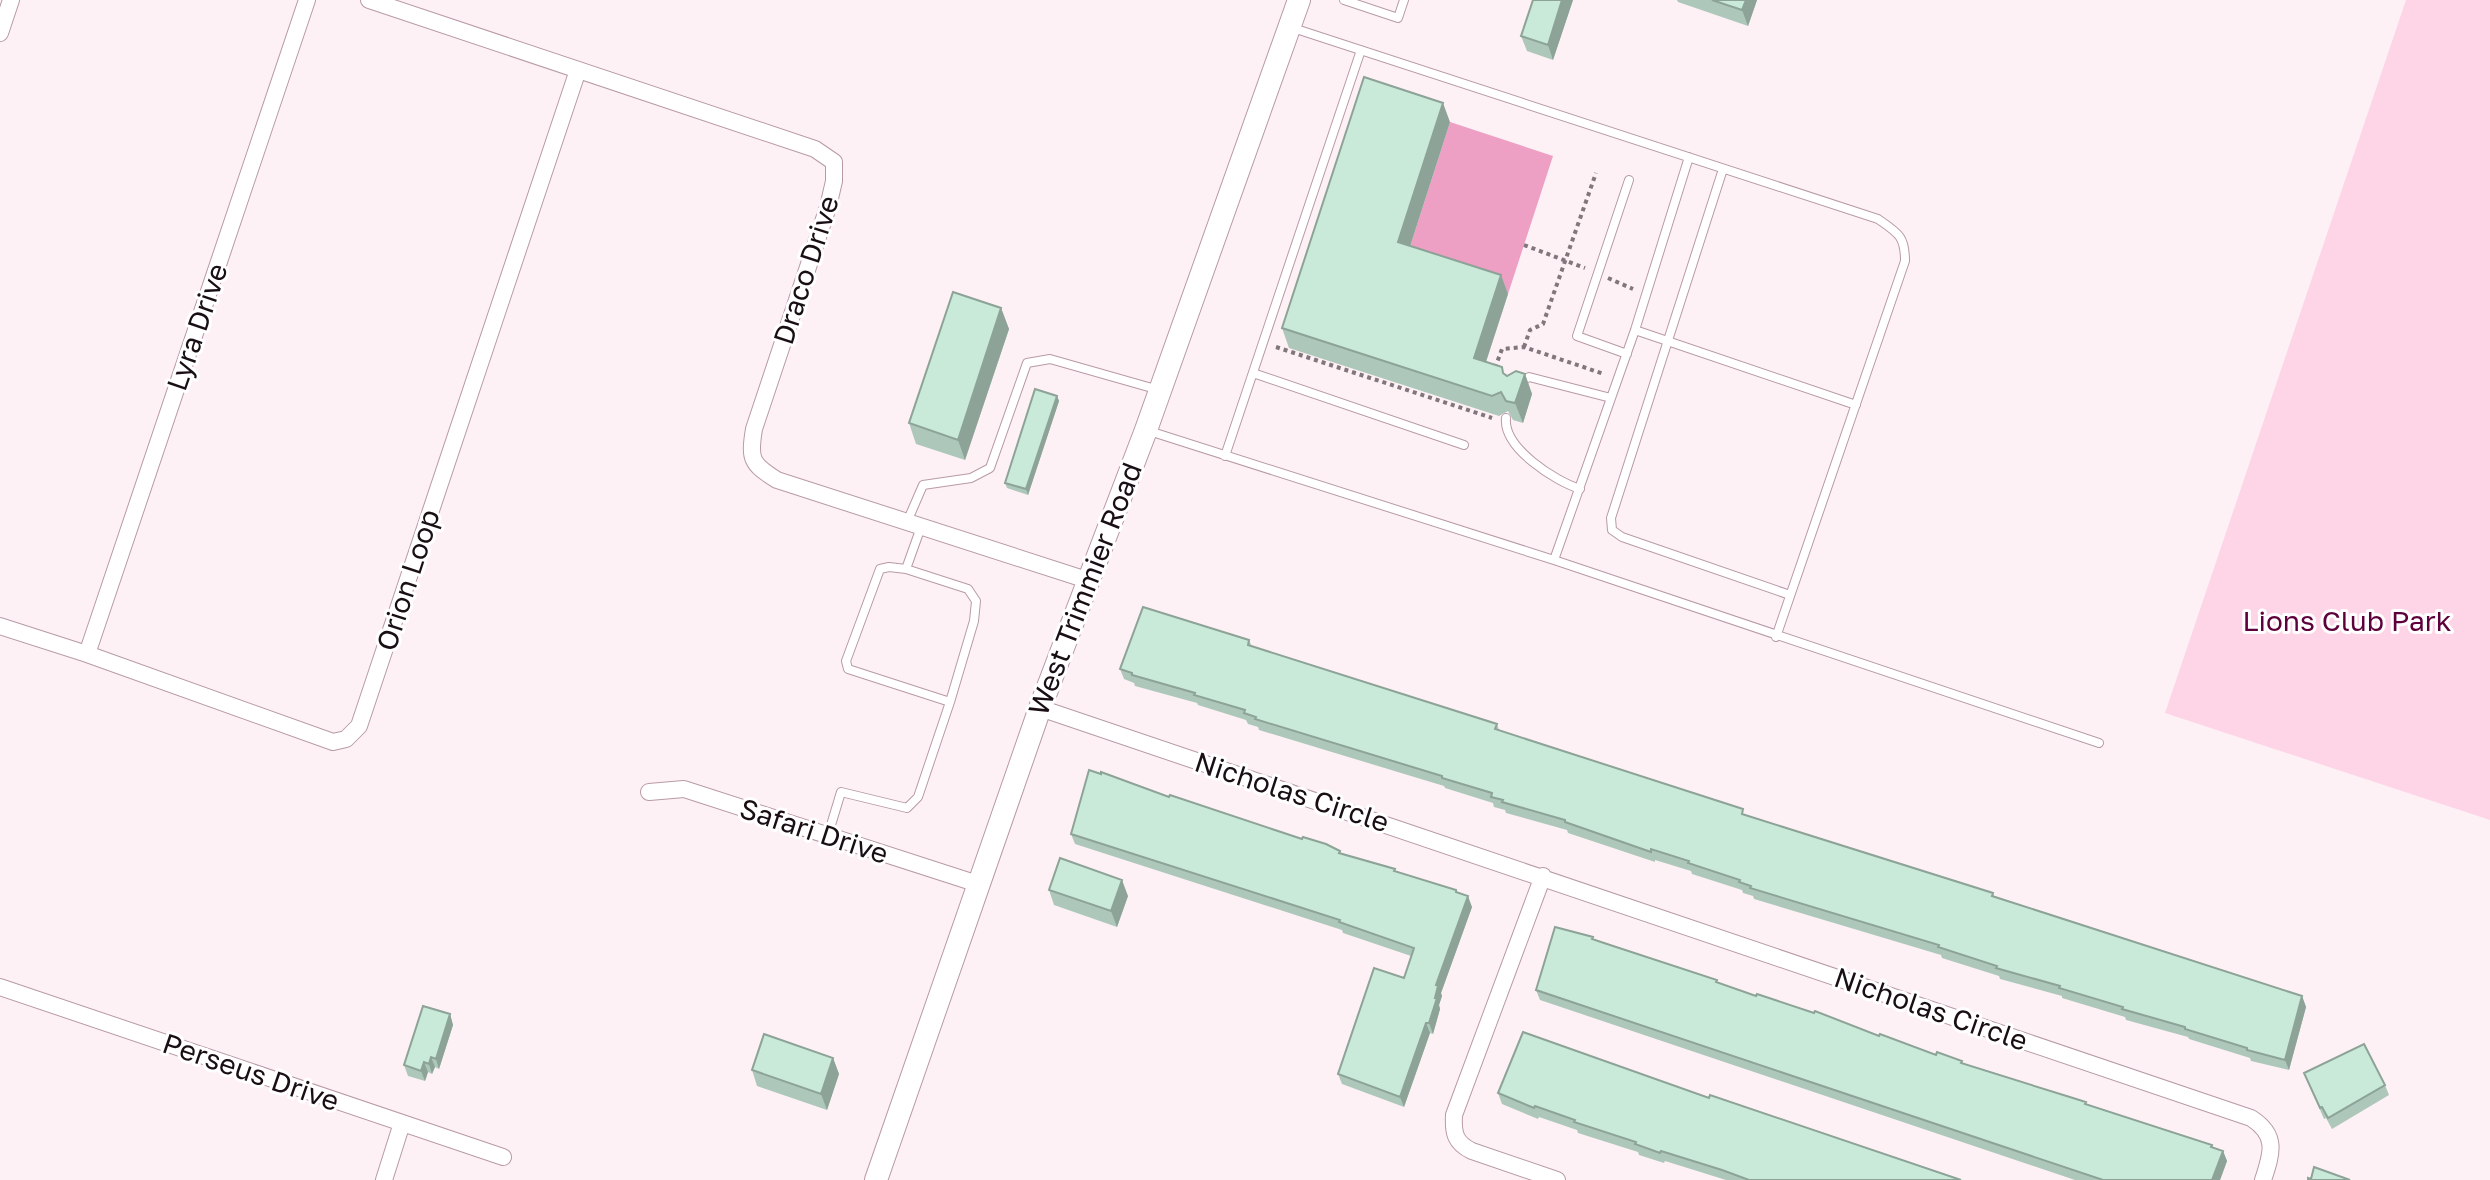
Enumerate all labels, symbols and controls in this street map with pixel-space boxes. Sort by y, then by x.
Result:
street label: Draco Drive [766,191,845,348]
street label: Lyra Drive [159,259,234,395]
street label: West Trimmier Road [1021,458,1148,720]
street label: Orion Loop [369,505,446,655]
park label: Lions Club Park [2242,604,2452,637]
street label: Nicholas Circle [1191,745,1393,838]
street label: Safari Drive [736,791,892,870]
street label: Nicholas Circle [1830,960,2032,1057]
street label: Perseus Drive [159,1026,344,1117]

